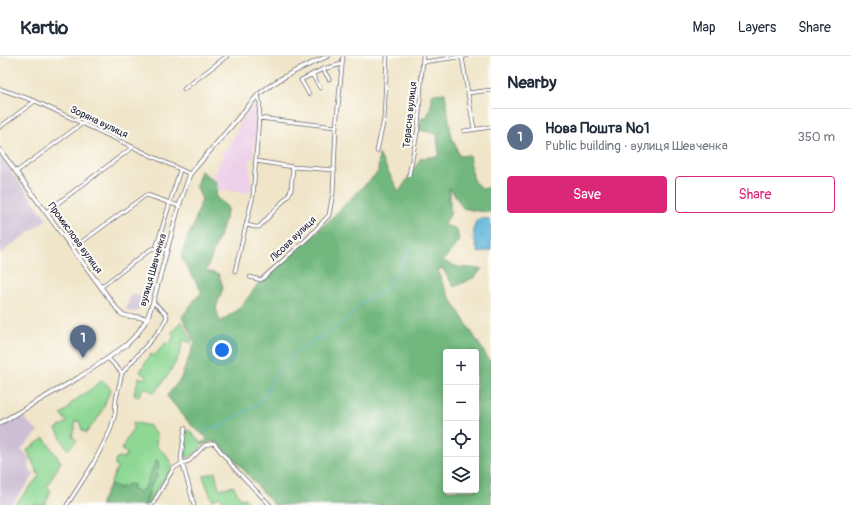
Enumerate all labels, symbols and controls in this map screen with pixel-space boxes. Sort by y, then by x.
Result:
text: Kartio [20,16,68,40]
text: Map [693,19,716,36]
text: Layers [738,19,776,36]
text: Share [798,19,831,36]
text: Nearby [507,72,556,93]
street label: Терасна вулиця [401,81,419,149]
street label: Зоряна вулиця [68,103,130,141]
text: Нова Пошта №1 [545,119,650,138]
text: 1 [517,129,523,145]
text: 350 m [797,129,835,145]
text: Public building · вулиця Шевченка [545,138,728,154]
button: Save [507,176,667,213]
button: Share [675,176,835,213]
street label: Промислова вулиця [45,200,105,276]
street label: Лісова вулиця [267,214,319,265]
street label: вулиця Шевченка [137,232,169,308]
pin: 1 [70,325,96,358]
your location [212,340,232,360]
map controls [443,349,479,493]
button: + [443,349,479,385]
button: − [443,385,479,421]
button: locate [443,421,479,457]
button: layers [443,457,479,493]

